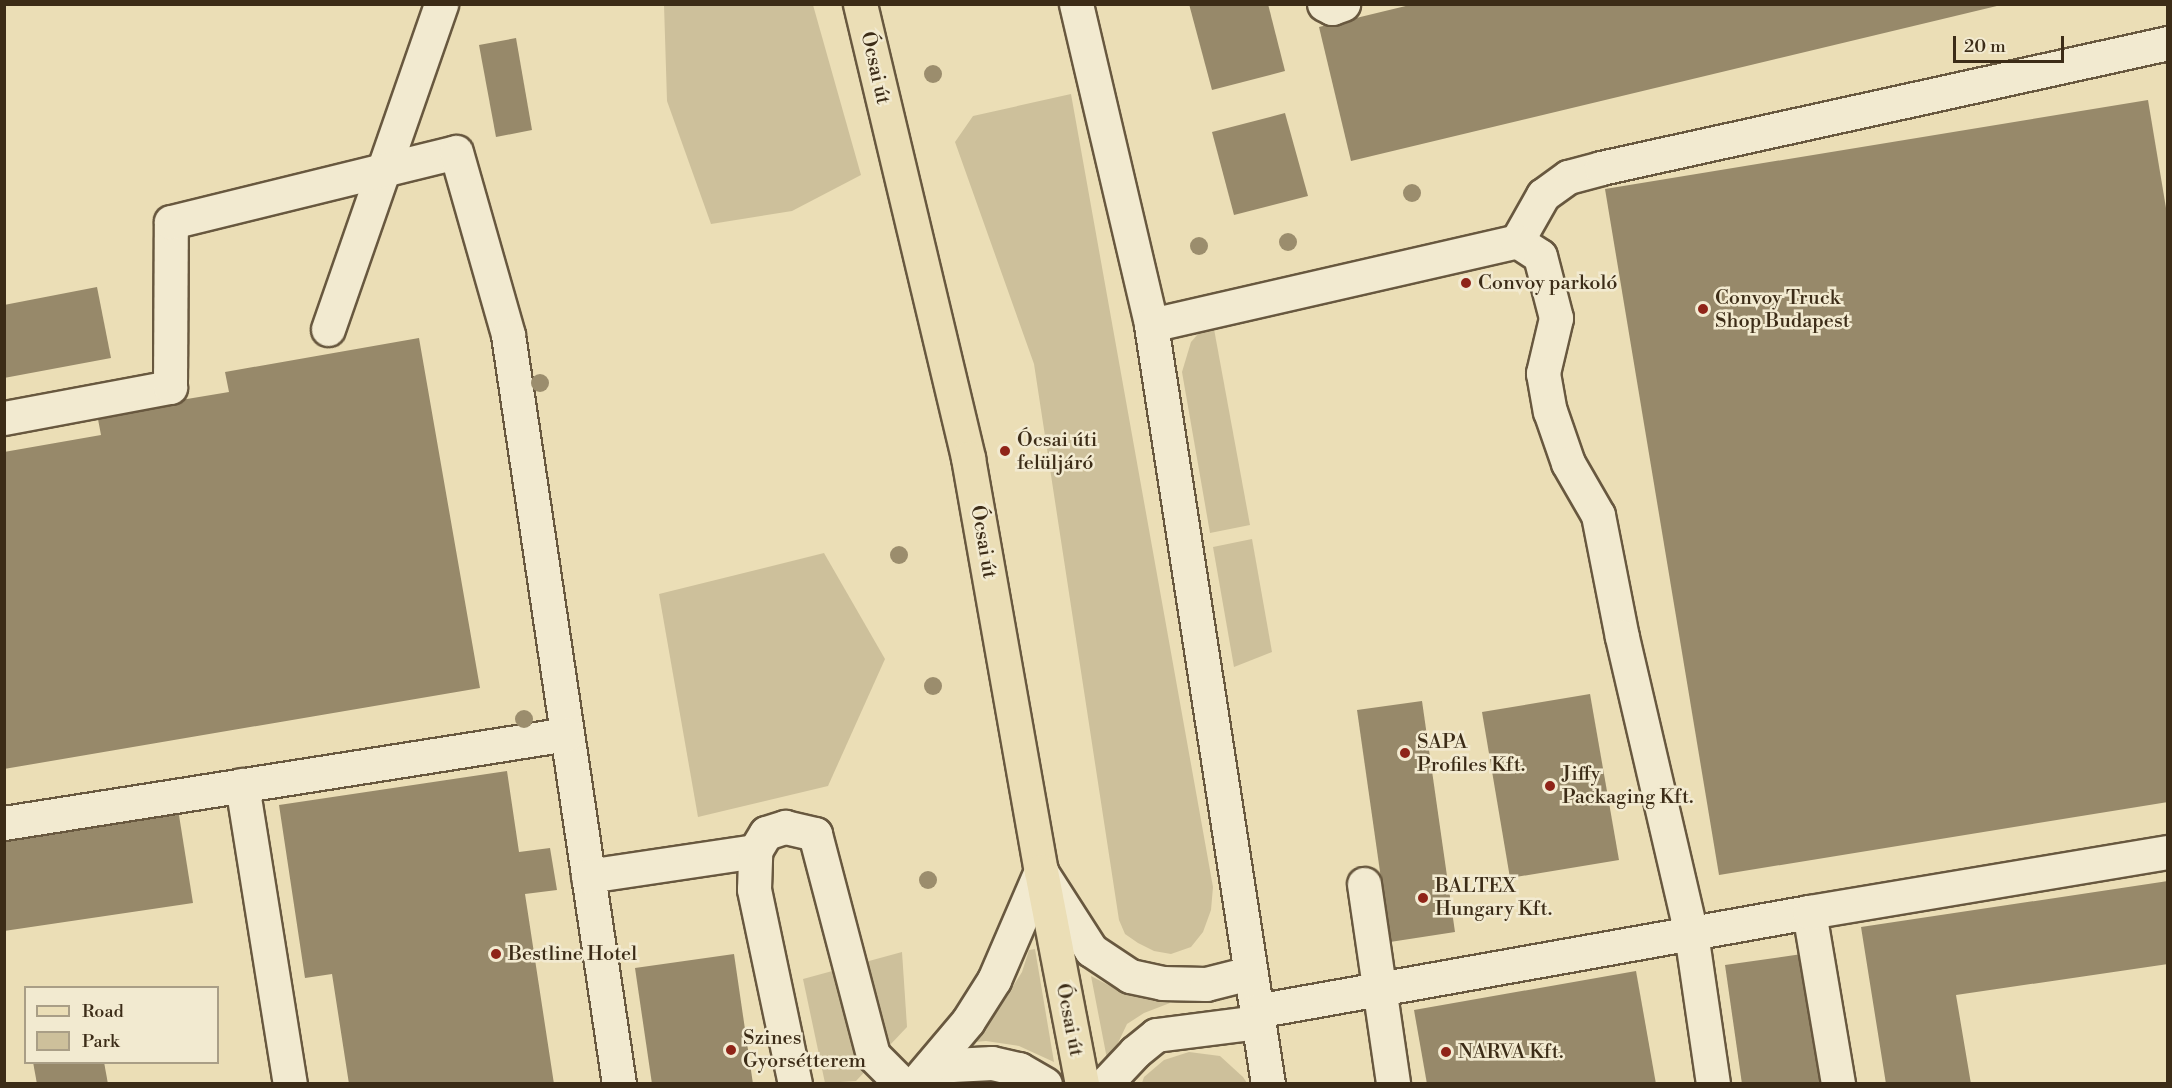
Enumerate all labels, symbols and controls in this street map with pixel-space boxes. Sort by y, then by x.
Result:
scale bar [1956,24,2067,62]
street label: Ócsai út [855,29,895,107]
text: 20 m [1964,35,2006,58]
place label: Convoy parkoló [1478,271,1618,295]
marker: Convoy parkoló [1459,276,1473,290]
place label: Convoy Truck Shop Budapest [1715,286,1850,333]
marker: Convoy Truck Shop Budapest [1696,302,1710,316]
place label: Ócsai úti felüljáró [1017,428,1097,475]
marker: Ócsai úti felüljáró [998,444,1012,458]
street label: Ócsai út [965,504,1001,580]
place label: SAPA Profiles Kft. [1417,730,1525,777]
marker: SAPA Profiles Kft. [1398,746,1412,760]
place label: Jiffy Packaging Kft. [1562,762,1694,809]
marker: Jiffy Packaging Kft. [1543,779,1557,793]
place label: BALTEX Hungary Kft. [1435,874,1552,921]
marker: BALTEX Hungary Kft. [1416,891,1430,905]
place label: Bestline Hotel [508,942,637,966]
marker: Bestline Hotel [489,947,503,961]
street label: Ócsai út [1050,981,1088,1059]
legend [24,986,219,1064]
text: Road [82,1000,124,1023]
place label: Szines Gyorsétterem [743,1026,866,1073]
text: Park [82,1030,119,1053]
place label: NARVA Kft. [1458,1040,1563,1064]
marker: Szines Gyorsétterem [724,1043,738,1057]
marker: NARVA Kft. [1439,1045,1453,1059]

